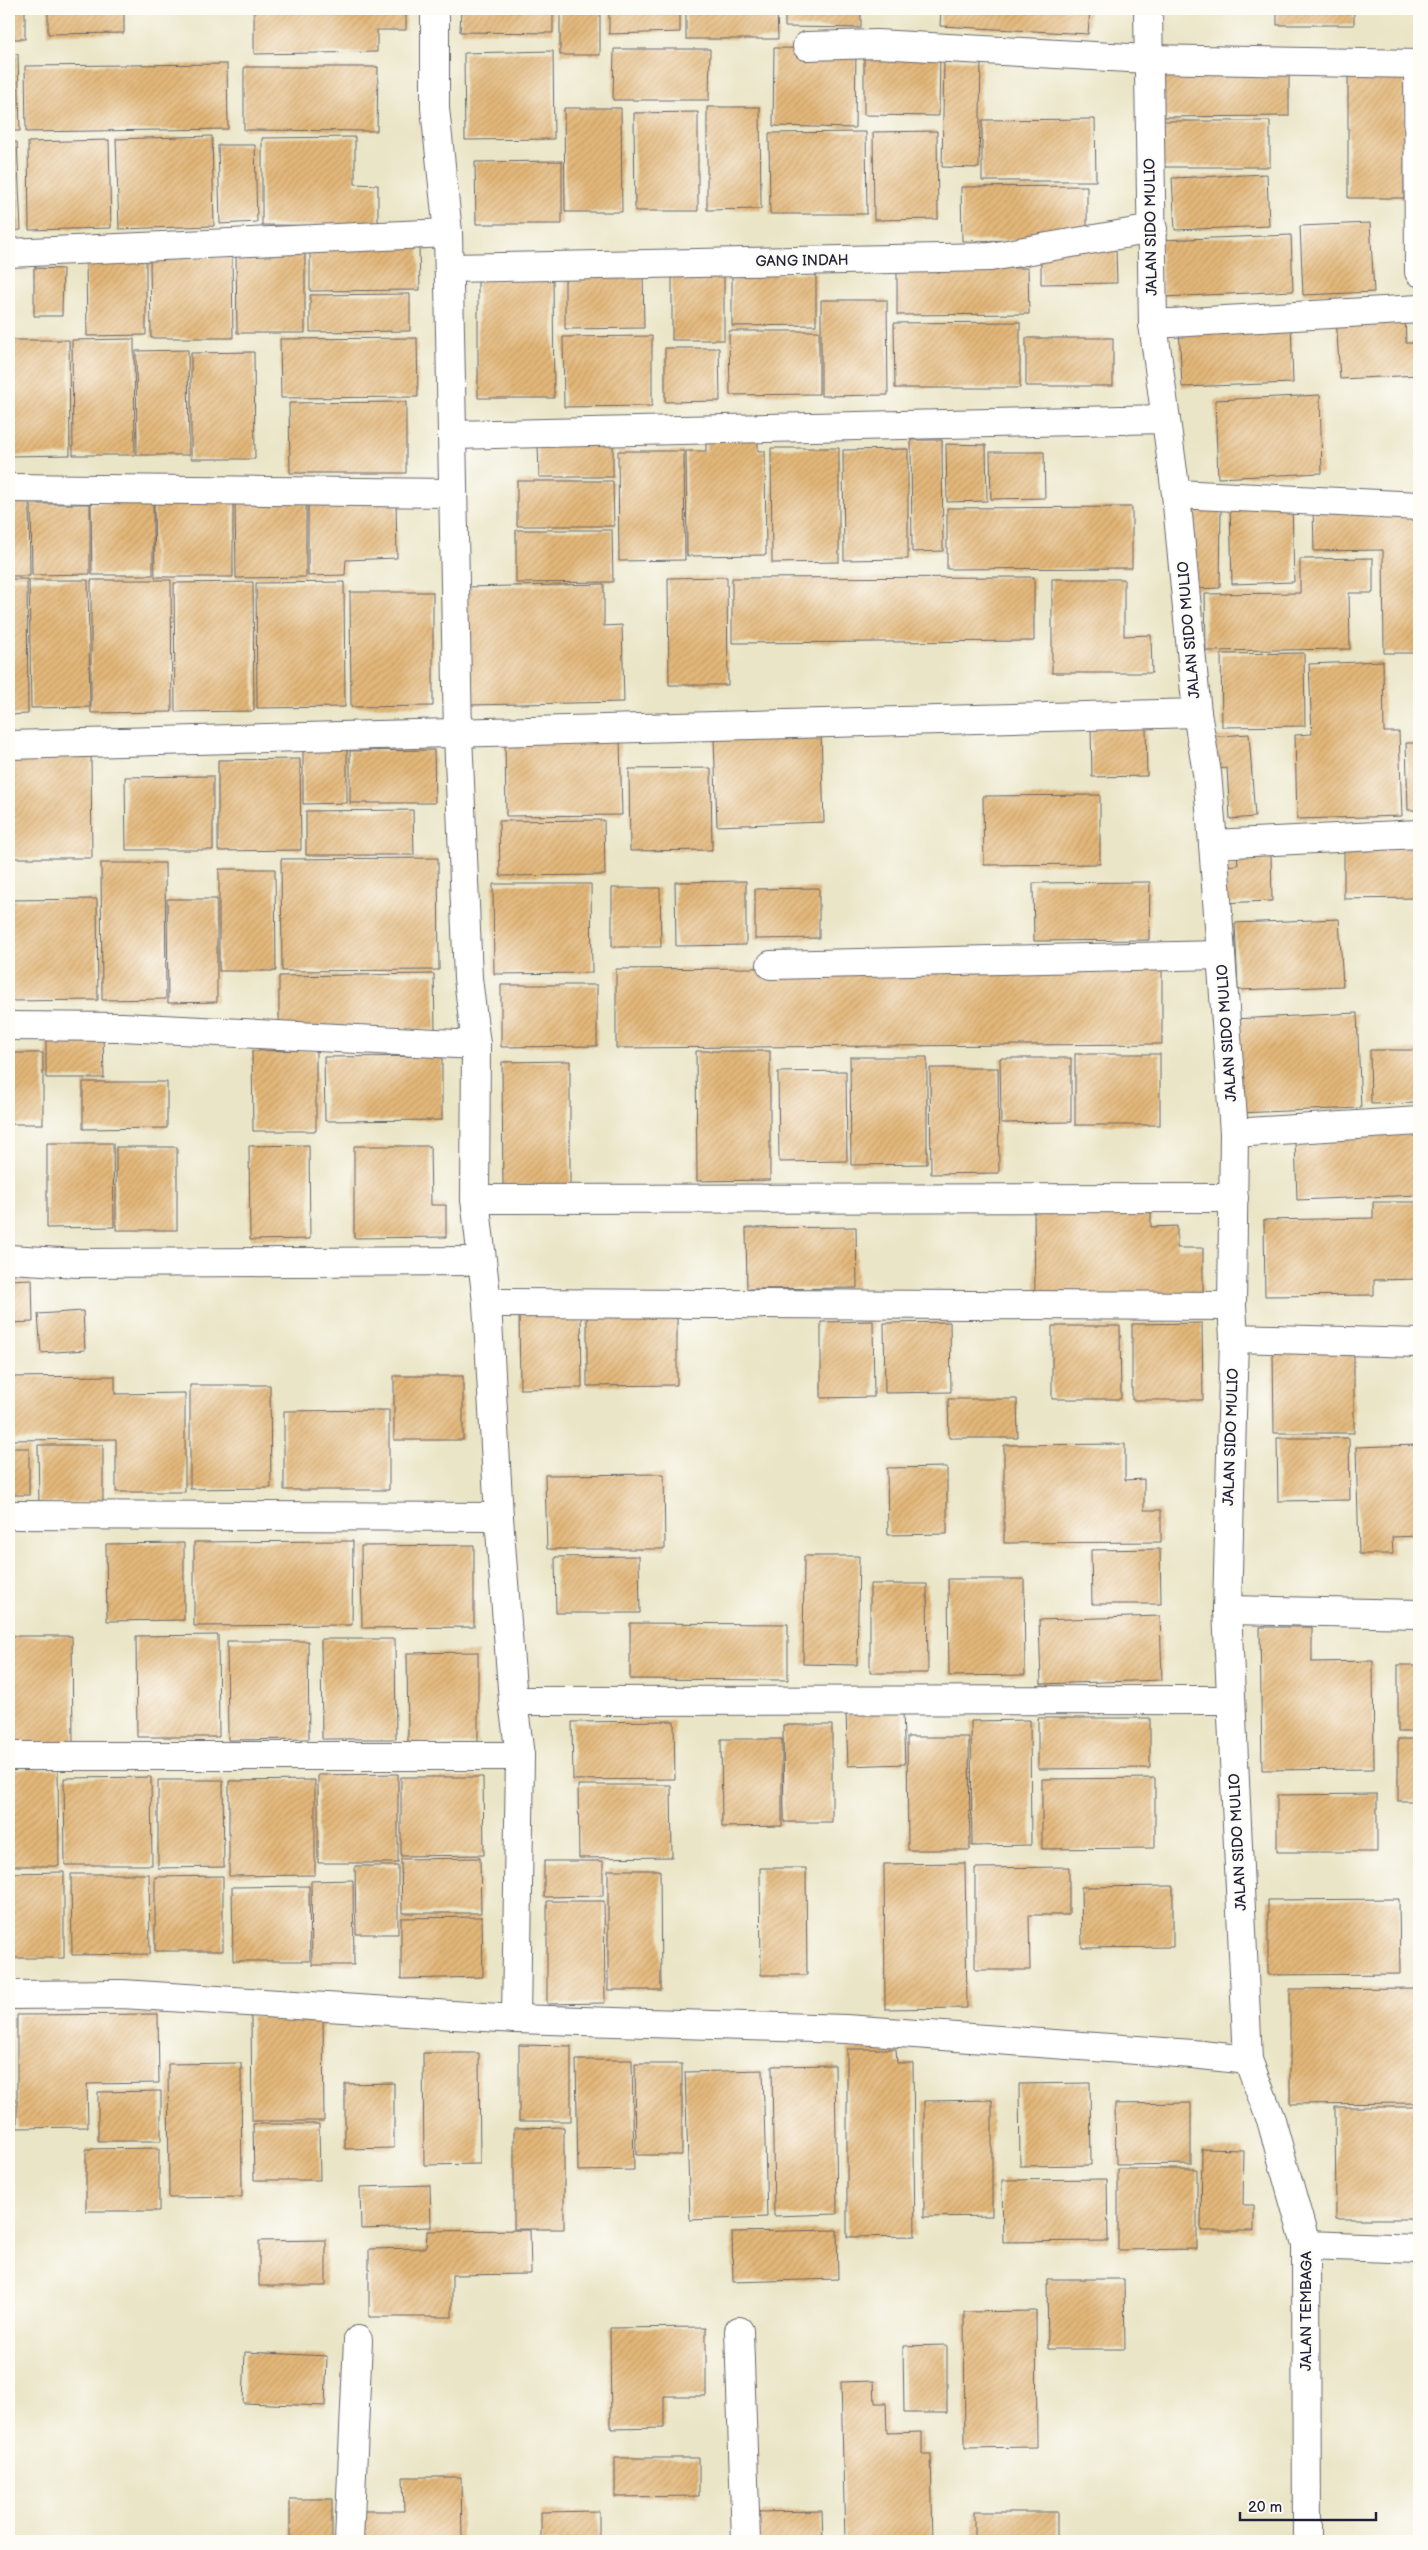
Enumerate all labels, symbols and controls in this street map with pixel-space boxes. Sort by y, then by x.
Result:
street label: JALAN SIDO MULIO [1140,158,1162,296]
street label: GANG INDAH [755,251,849,271]
street label: JALAN SIDO MULIO [1174,561,1204,699]
street label: JALAN SIDO MULIO [1213,964,1241,1102]
street label: JALAN SIDO MULIO [1219,1368,1243,1506]
street label: JALAN SIDO MULIO [1225,1773,1251,1911]
street label: JALAN TEMBAGA [1297,2250,1316,2371]
scale bar [1240,2490,1377,2522]
text: 20 m [1248,2498,1282,2517]

